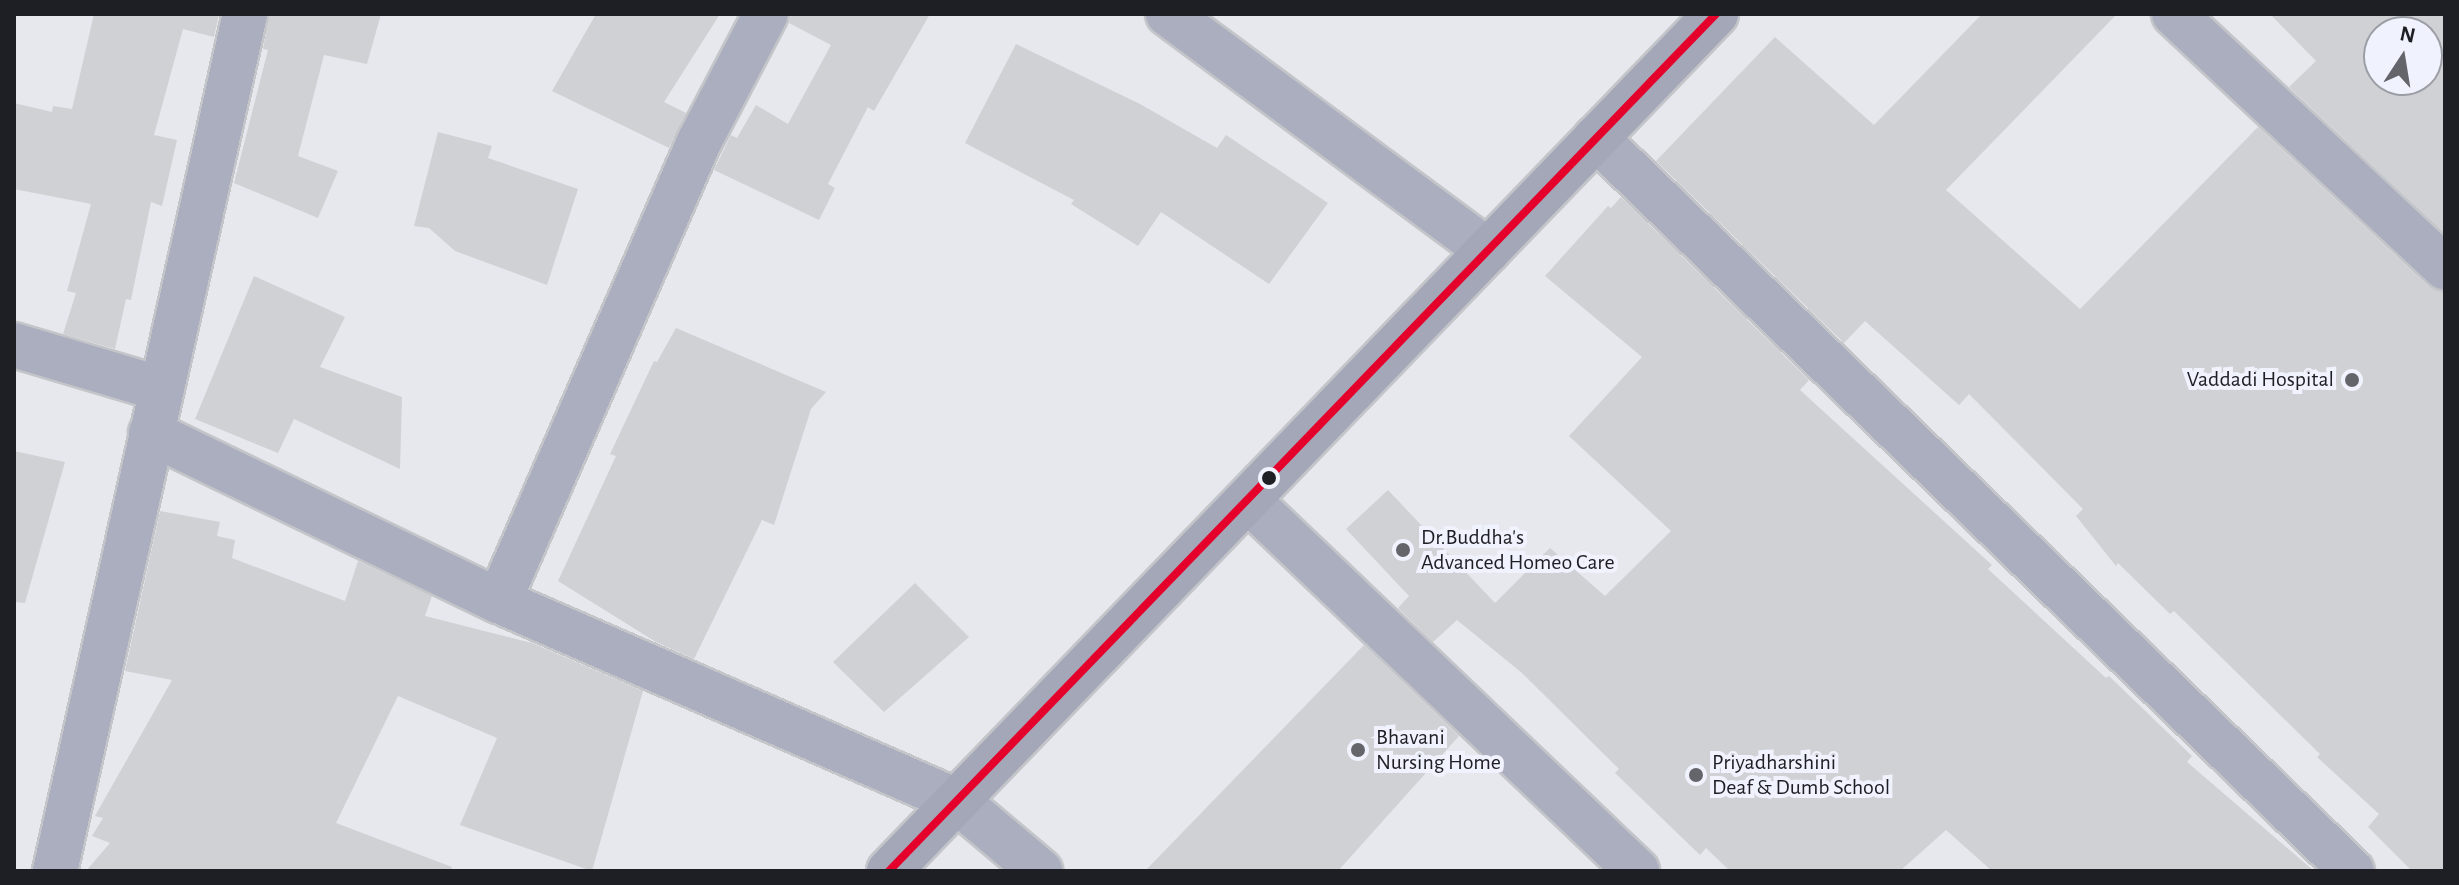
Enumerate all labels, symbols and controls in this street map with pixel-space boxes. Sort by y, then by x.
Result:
north arrow [2363,16,2443,96]
text: N [2398,22,2417,47]
place label: Vaddadi Hospital [2187,367,2334,393]
marker: Vaddadi Hospital [2341,369,2363,391]
unlabelled marker [1261,470,1277,486]
place label: Dr.Buddha's Advanced Homeo Care [1421,524,1615,576]
marker: Dr.Buddha's Advanced Homeo Care [1392,539,1414,561]
place label: Bhavani Nursing Home [1376,724,1501,776]
marker: Bhavani Nursing Home [1347,739,1369,761]
place label: Priyadharshini Deaf & Dumb School [1712,749,1890,800]
marker: Priyadharshini Deaf & Dumb School [1687,766,1705,784]

